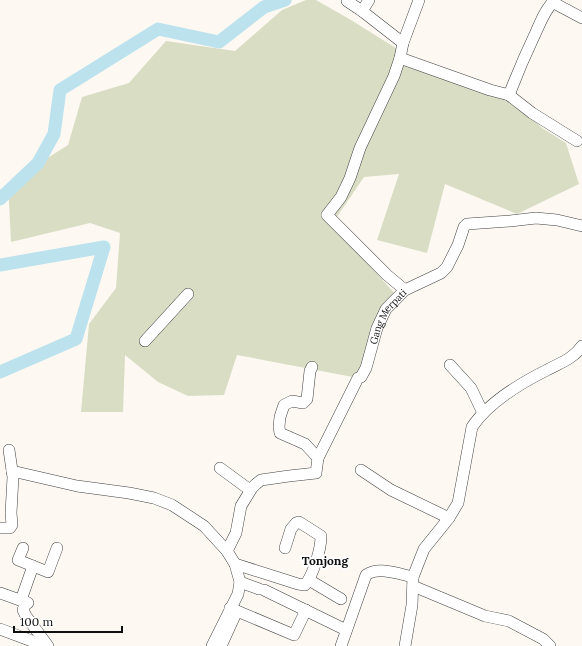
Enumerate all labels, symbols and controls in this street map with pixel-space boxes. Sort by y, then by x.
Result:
street label: Gang Merpati [367,286,410,346]
district label: Tonjong [302,553,349,568]
scale bar [14,608,122,634]
text: 100 m [20,614,53,629]

